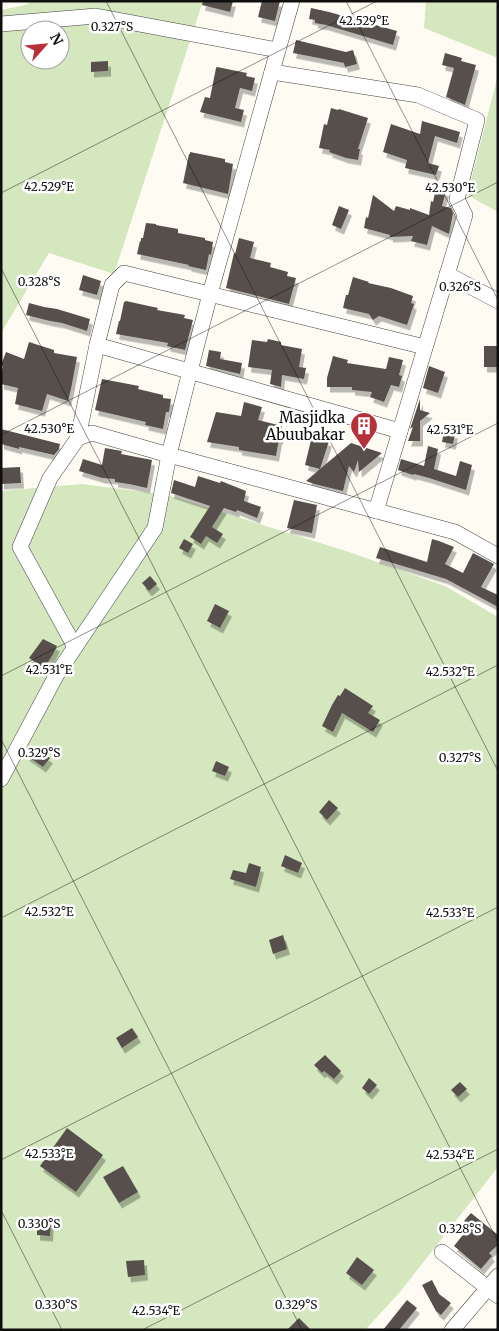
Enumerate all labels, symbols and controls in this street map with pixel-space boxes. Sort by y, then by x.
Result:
text: 42.529°E [339,13,389,28]
text: 0.327°S [91,19,133,34]
north arrow [20,20,70,70]
text: N [46,30,67,48]
text: 42.529°E [24,179,74,194]
text: 42.530°E [425,180,475,195]
text: 0.328°S [18,274,60,289]
text: 0.326°S [439,279,481,294]
place label: Masjidka Abuubakar [265,408,345,444]
building icon: Masjidka Abuubakar [349,411,379,450]
text: 42.530°E [24,421,74,436]
text: 42.531°E [427,422,474,437]
text: 42.531°E [26,662,73,677]
text: 42.532°E [425,664,475,679]
text: 0.329°S [18,745,60,760]
text: 0.327°S [439,750,481,765]
text: 42.532°E [24,904,74,919]
text: 42.533°E [426,905,475,920]
text: 42.533°E [25,1146,74,1161]
text: 42.534°E [426,1147,475,1162]
text: 0.330°S [18,1216,60,1231]
text: 0.328°S [439,1221,481,1236]
text: 0.330°S [35,1297,77,1312]
text: 0.329°S [275,1297,317,1312]
text: 42.534°E [132,1303,181,1318]

